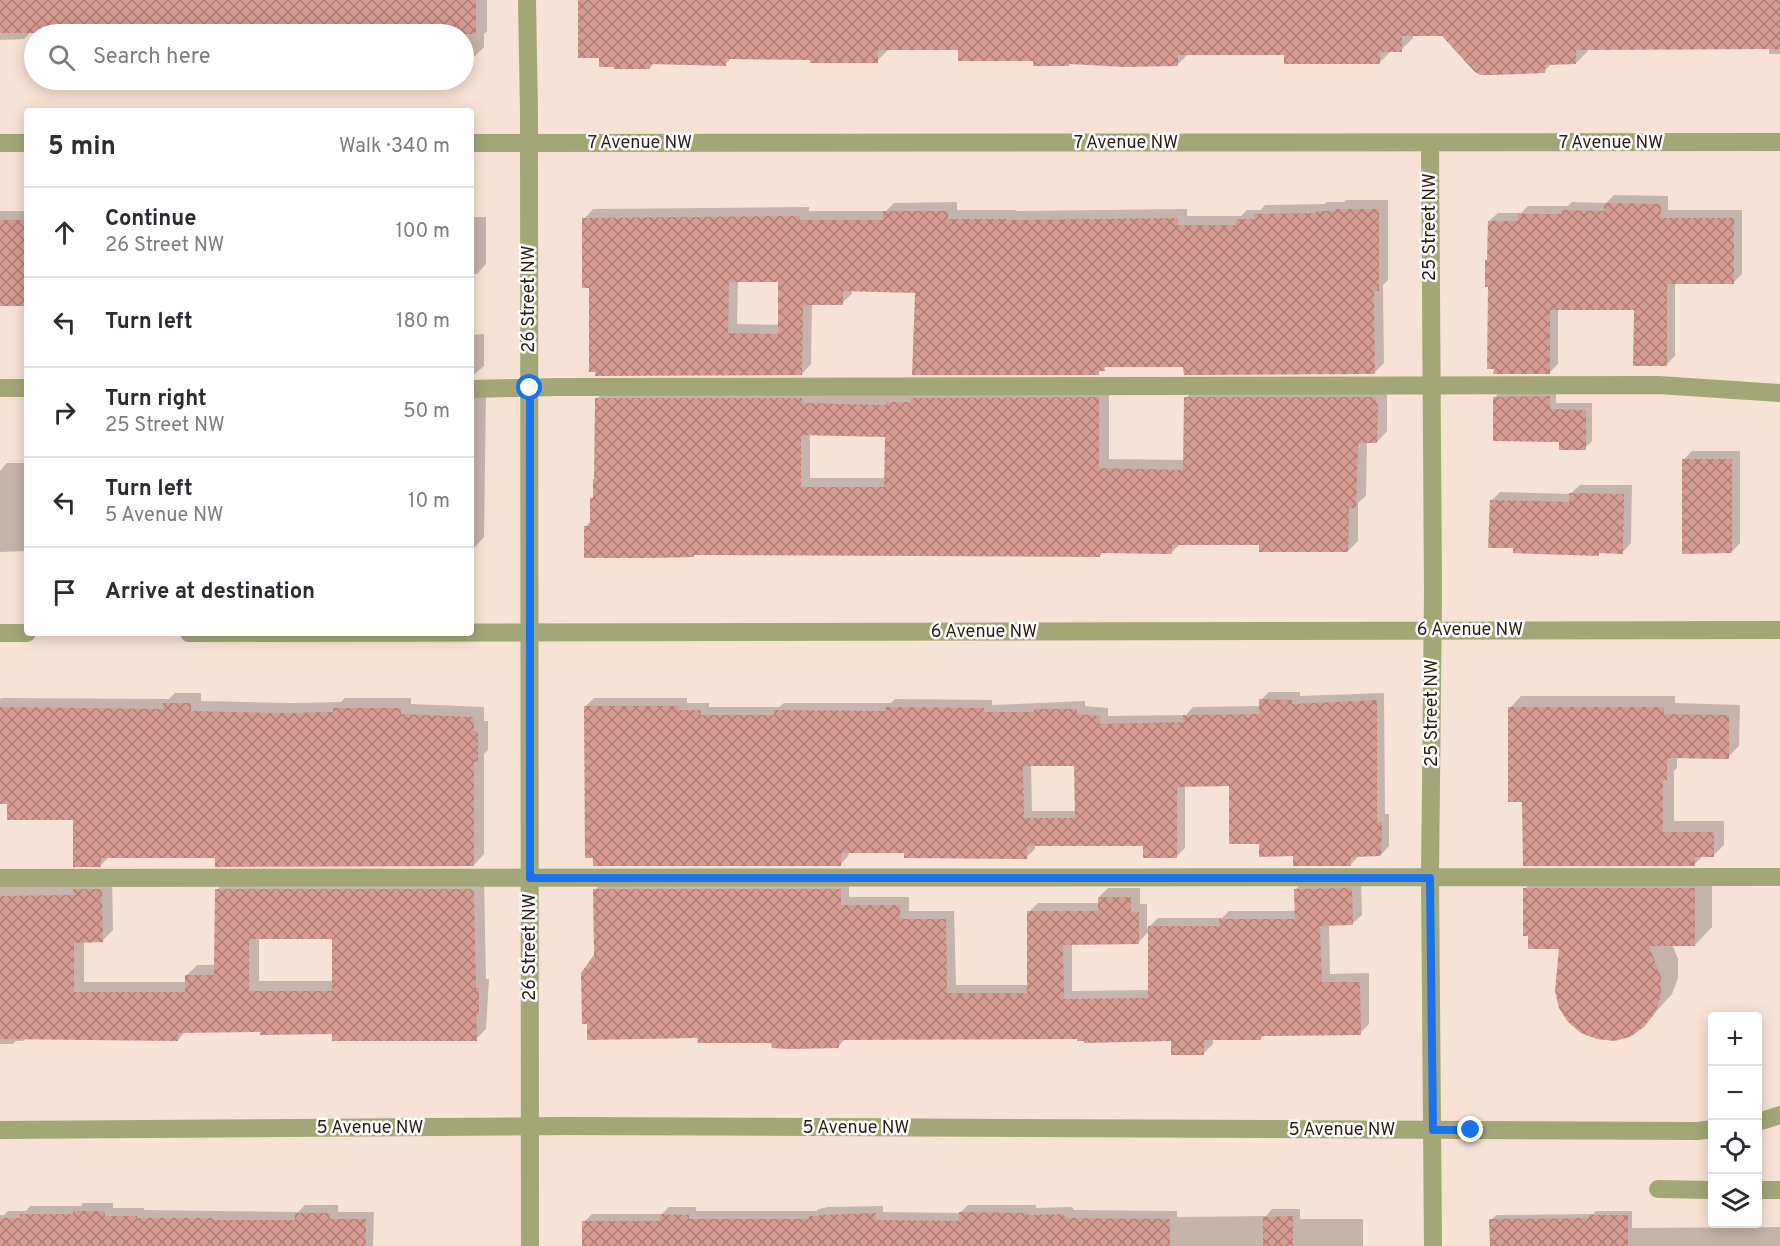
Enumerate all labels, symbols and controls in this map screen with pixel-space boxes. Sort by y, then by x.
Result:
search box [24,24,474,90]
icon: search [45,41,78,74]
text: Search here [93,44,211,71]
text: 5 min [48,131,116,164]
street label: 7 Avenue NW [588,132,692,155]
street label: 7 Avenue NW [1074,132,1178,155]
street label: 7 Avenue NW [1559,132,1663,155]
text: Walk · 340 m [339,134,450,160]
street label: 25 Street NW [1419,173,1442,281]
text: Continue [105,206,196,233]
icon: ahead [48,216,81,249]
text: 100 m [395,219,450,245]
text: 26 Street NW [105,233,224,259]
street label: 26 Street NW [518,245,541,353]
icon: left [48,306,81,339]
text: Turn left [105,309,193,336]
text: 180 m [396,309,450,335]
route start [516,374,542,400]
text: Turn right [105,386,207,413]
icon: right [48,396,81,429]
text: 50 m [403,399,450,425]
text: 25 Street NW [105,413,225,439]
text: Turn left [105,476,193,503]
icon: left [48,486,81,519]
text: 10 m [408,489,450,515]
text: 5 Avenue NW [105,503,224,529]
icon: arrive [48,576,81,609]
text: Arrive at destination [105,579,315,606]
street label: 6 Avenue NW [1417,619,1523,642]
street label: 6 Avenue NW [931,621,1037,644]
street label: 25 Street NW [1421,659,1444,767]
street label: 26 Street NW [519,893,542,1001]
map controls [1708,1012,1762,1228]
button: + [1708,1012,1762,1066]
button: − [1708,1066,1762,1120]
route end [1457,1116,1483,1142]
street label: 5 Avenue NW [317,1117,423,1140]
street label: 5 Avenue NW [803,1117,909,1140]
street label: 5 Avenue NW [1289,1119,1395,1142]
button: locate [1708,1120,1762,1174]
button: layers [1708,1174,1762,1228]

